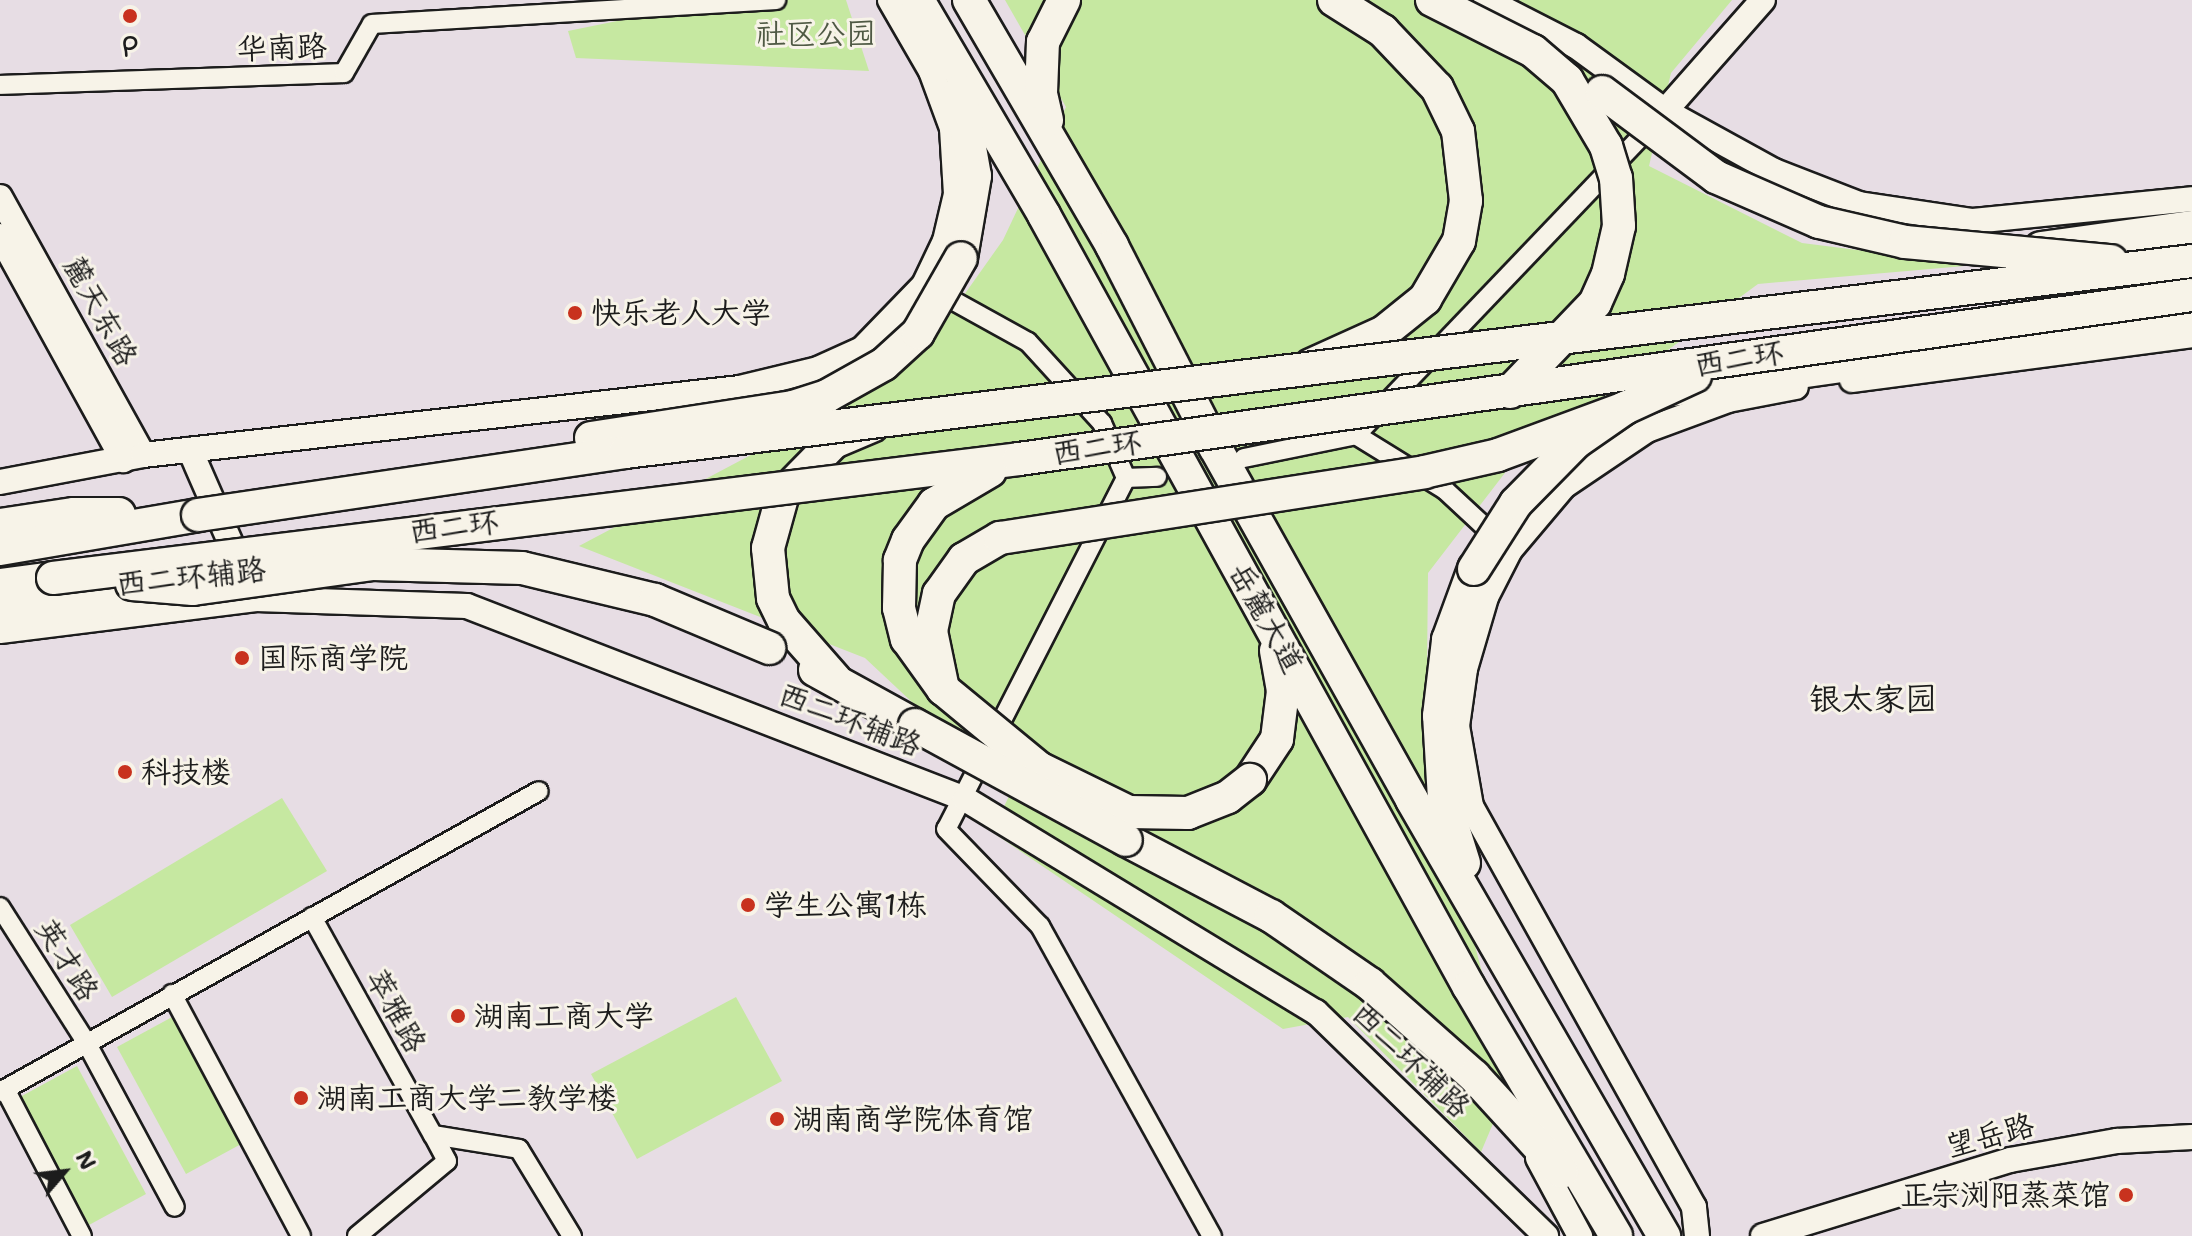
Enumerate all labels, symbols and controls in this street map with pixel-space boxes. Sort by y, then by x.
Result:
marker: P [121,7,139,25]
park label: 社区公园 [756,16,876,52]
street label: 华南路 [236,28,328,68]
place label: P [121,29,139,65]
street label: 麓天东路 [55,250,145,372]
place label: 快乐老人大学 [591,295,771,331]
marker: 快乐老人大学 [566,304,584,322]
street label: 西二环 [1692,334,1786,384]
street label: 西二环 [1050,424,1144,472]
street label: 西二环 [407,504,501,550]
street label: 西二环辅路 [115,551,267,603]
street label: 岳麓大道 [1221,557,1311,679]
place label: 国际商学院 [258,640,408,676]
marker: 国际商学院 [233,649,251,667]
street label: 西二环辅路 [774,676,926,764]
district label: 银太家园 [1809,680,1937,718]
place label: 科技楼 [141,754,231,790]
marker: 科技楼 [116,763,134,781]
place label: 学生公寓1栋 [764,887,927,923]
marker: 学生公寓1栋 [739,896,757,914]
street label: 英才路 [28,912,106,1008]
street label: 萃雅路 [358,963,434,1059]
street label: 西二环辅路 [1345,995,1477,1125]
place label: 湖南工商大学 [474,998,654,1034]
marker: 湖南工商大学 [449,1007,467,1025]
place label: 湖南工商大学二教学楼 [317,1080,617,1116]
marker: 湖南工商大学二教学楼 [292,1089,310,1107]
place label: 湖南商学院体育馆 [793,1101,1033,1137]
street label: 望岳路 [1942,1107,2038,1165]
marker: 湖南商学院体育馆 [768,1110,786,1128]
north arrow [24,1132,104,1212]
text: N [69,1146,103,1175]
place label: 正宗浏阳蒸菜馆 [1900,1177,2110,1213]
marker: 正宗浏阳蒸菜馆 [2117,1186,2135,1204]

